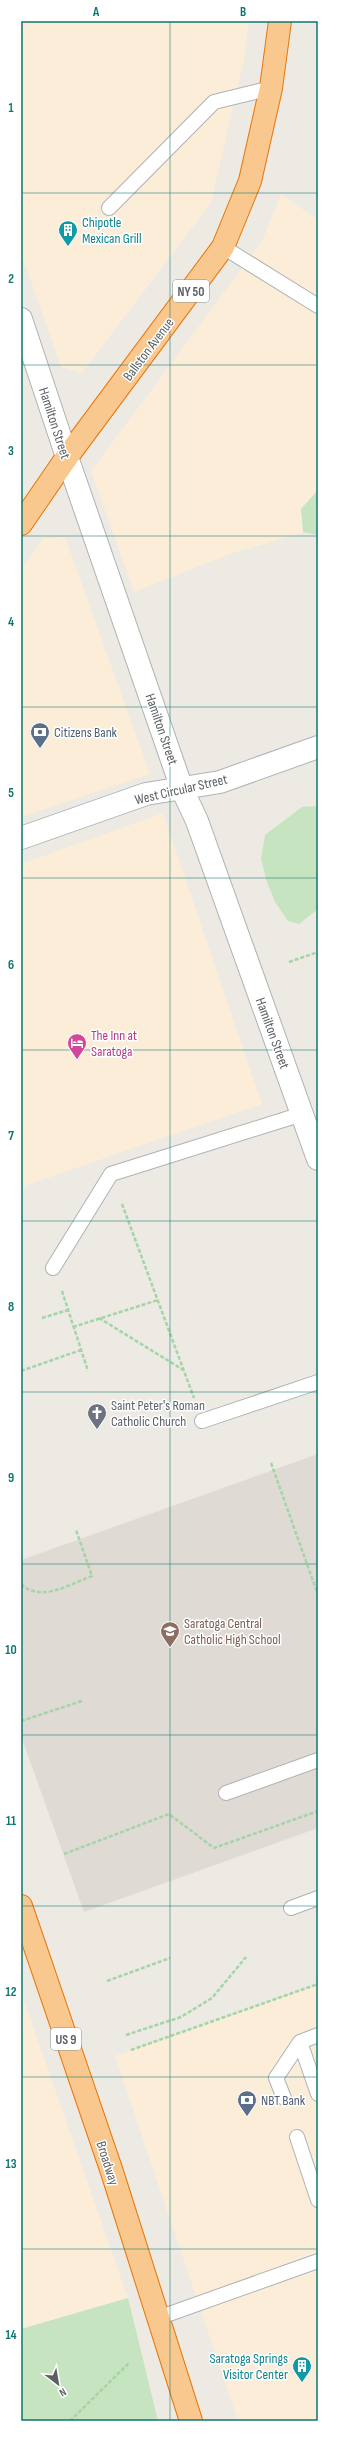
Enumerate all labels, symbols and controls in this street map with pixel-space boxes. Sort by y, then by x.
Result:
text: A [92,4,100,20]
text: B [240,4,246,20]
text: 1 [8,100,14,116]
place label: Chipotle Mexican Grill [82,214,142,247]
building icon: Chipotle Mexican Grill [57,219,79,247]
text: 2 [8,271,14,287]
road number: NY 50 [173,280,209,302]
street label: Ballston Avenue [119,315,178,384]
street label: Hamilton Street [35,385,74,461]
text: 3 [8,443,14,459]
text: 4 [8,614,14,630]
street label: Hamilton Street [141,691,182,767]
bank icon: Citizens Bank [29,721,51,749]
place label: Citizens Bank [54,724,118,741]
street label: West Circular Street [133,771,229,808]
text: 5 [8,785,14,801]
text: 6 [8,957,14,973]
street label: Hamilton Street [252,995,293,1071]
place label: The Inn at Saratoga [91,1027,137,1060]
hotel icon: The Inn at Saratoga [66,1032,88,1060]
text: 7 [8,1128,14,1144]
text: 8 [8,1299,14,1315]
place label: Saint Peter's Roman Catholic Church [111,1397,205,1430]
church icon: Saint Peter's Roman Catholic Church [86,1402,108,1430]
text: 9 [8,1470,14,1486]
place label: Saratoga Central Catholic High School [184,1615,281,1648]
school or university icon: Saratoga Central Catholic High School [159,1620,181,1648]
text: 10 [5,1642,17,1658]
text: 11 [6,1813,16,1829]
text: 12 [6,1984,17,2000]
road number: US 9 [51,2028,81,2050]
bank icon: NBT Bank [236,2089,258,2117]
place label: NBT Bank [261,2092,306,2109]
street label: Broadway [92,2139,123,2188]
text: 13 [6,2156,17,2172]
text: 14 [5,2327,17,2343]
place label: Saratoga Springs Visitor Center [209,2350,288,2383]
building icon: Saratoga Springs Visitor Center [291,2355,313,2383]
north arrow [38,2364,78,2404]
text: N [57,2385,69,2399]

